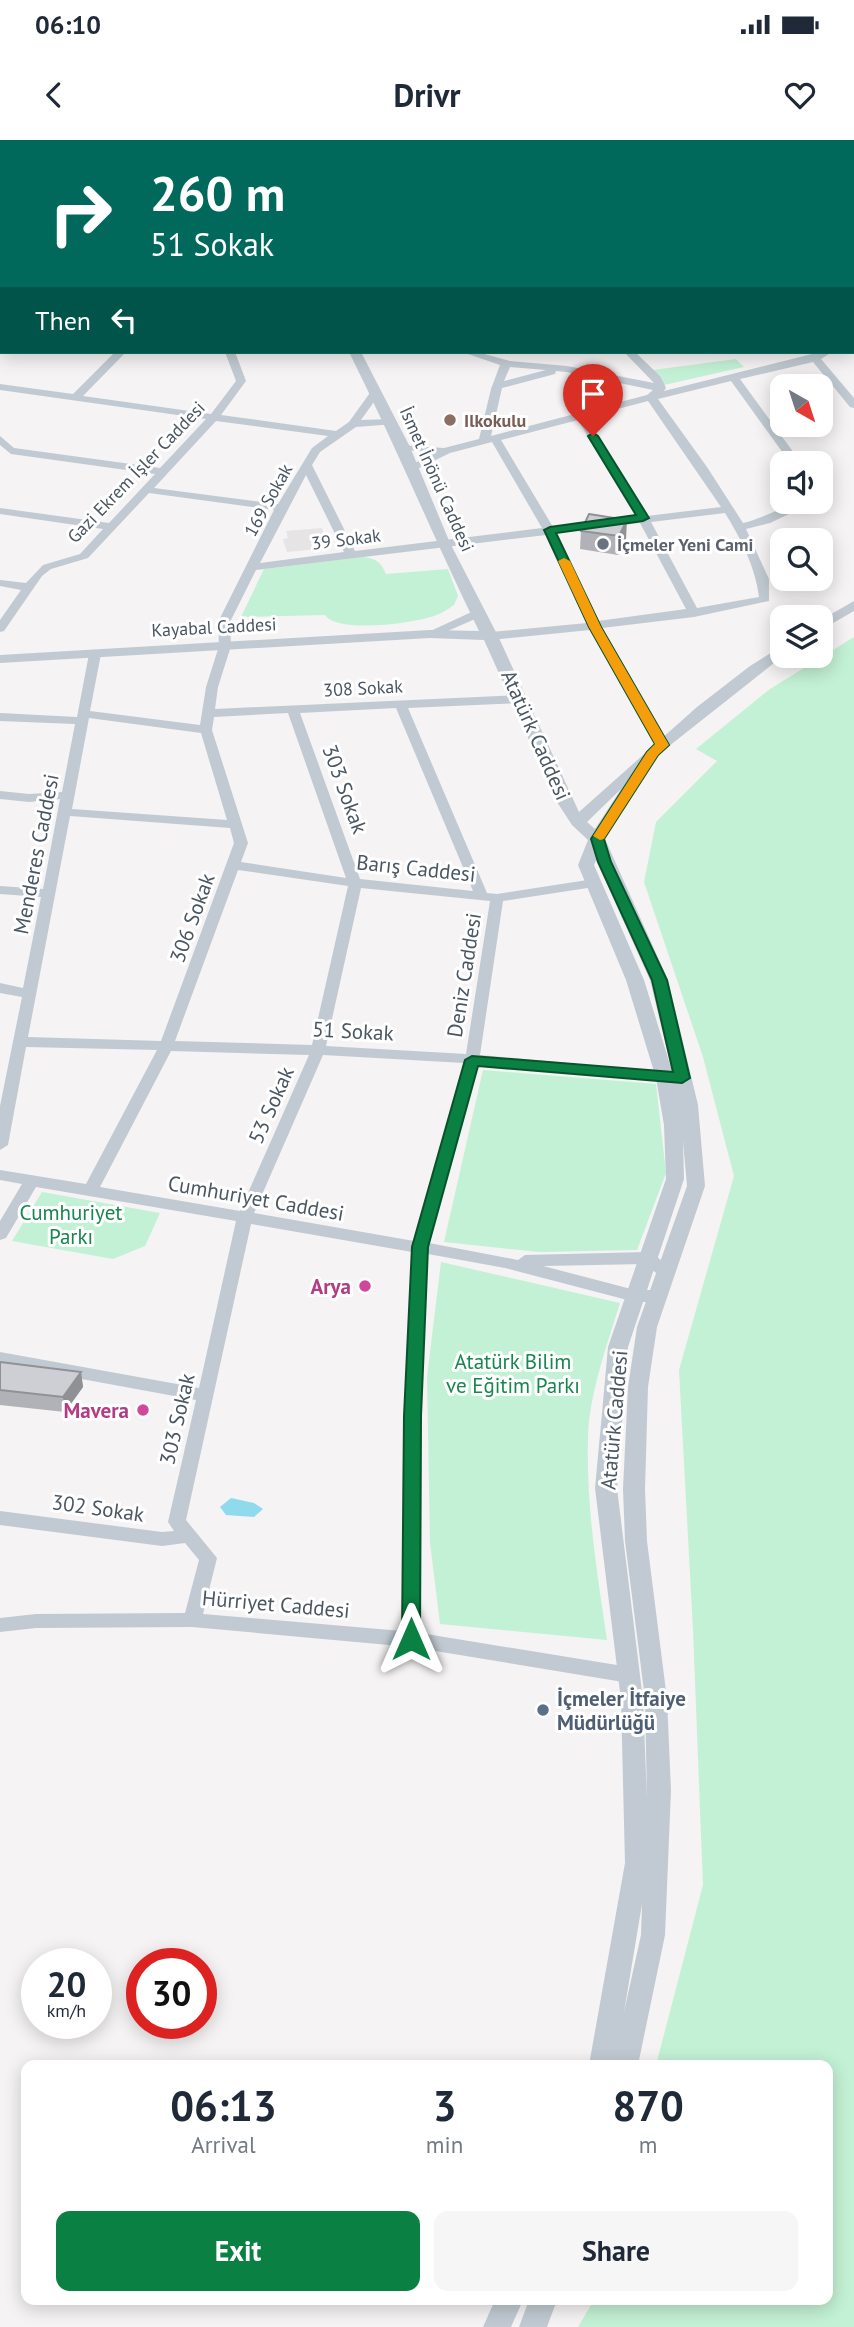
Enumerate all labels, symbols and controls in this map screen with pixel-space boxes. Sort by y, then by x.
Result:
text: 06:10 [35,8,101,41]
text: Drivr [393,74,461,116]
icon: back [35,76,73,114]
icon: heart [781,76,819,114]
text: 260 m [150,161,285,225]
icon: right [35,168,126,259]
text: 51 Sokak [150,223,274,265]
icon: left [105,301,143,339]
text: Then [35,304,91,337]
pin [563,364,623,436]
north arrow [770,374,833,438]
map controls [770,374,833,668]
icon: arrive [574,375,612,413]
street label: Gazi Ekrem İşler Caddesi [62,396,210,548]
street label: İsmet İnönü Caddesi [395,403,479,555]
place label: Ilkokulu [464,409,526,432]
marker: Ilkokulu [442,412,458,428]
button: sound [770,451,833,514]
street label: 169 Sokak [239,459,298,540]
street label: 39 Sokak [310,523,382,555]
button: search [770,528,833,591]
place label: İçmeler Yeni Cami [617,533,753,556]
marker: İçmeler Yeni Cami [595,536,611,552]
button: layers [770,605,833,668]
street label: Kayabal Caddesi [151,612,277,642]
street label: Atatürk Caddesi [495,666,577,804]
street label: 308 Sokak [323,674,404,702]
street label: 303 Sokak [316,741,374,837]
street label: Menderes Caddesi [7,772,65,936]
street label: Barış Caddesi [355,848,477,888]
street label: 306 Sokak [163,870,221,966]
street label: Deniz Caddesi [441,911,487,1039]
street label: 51 Sokak [312,1015,394,1047]
street label: 53 Sokak [242,1062,300,1148]
street label: Cumhuriyet Caddesi [166,1169,346,1227]
park label: Cumhuriyet Parkı [20,1199,122,1250]
place label: Arya [310,1273,351,1300]
marker: Arya [357,1278,373,1294]
park label: Atatürk Bilim ve Eğitim Parkı [446,1348,580,1399]
street label: Atatürk Caddesi [594,1349,634,1491]
street label: 303 Sokak [153,1371,201,1467]
place label: Mavera [63,1397,129,1424]
marker: Mavera [135,1402,151,1418]
street label: 302 Sokak [50,1488,146,1528]
street label: Hürriyet Caddesi [201,1584,351,1624]
position arrow [374,1602,448,1676]
place label: İçmeler İtfaiye Müdürlüğü [557,1685,686,1736]
marker: İçmeler İtfaiye Müdürlüğü [535,1702,551,1718]
speed limit sign: 30 [126,1948,217,2039]
text: 20 [47,1961,86,2007]
text: km/h [47,1999,86,2022]
text: 06:13 [170,2078,277,2133]
text: 3 [433,2078,456,2133]
text: 870 [612,2078,684,2133]
text: Arrival [191,2130,256,2159]
text: min [426,2130,463,2159]
text: m [639,2130,657,2159]
button: Exit [56,2211,420,2291]
button: Share [434,2211,798,2291]

